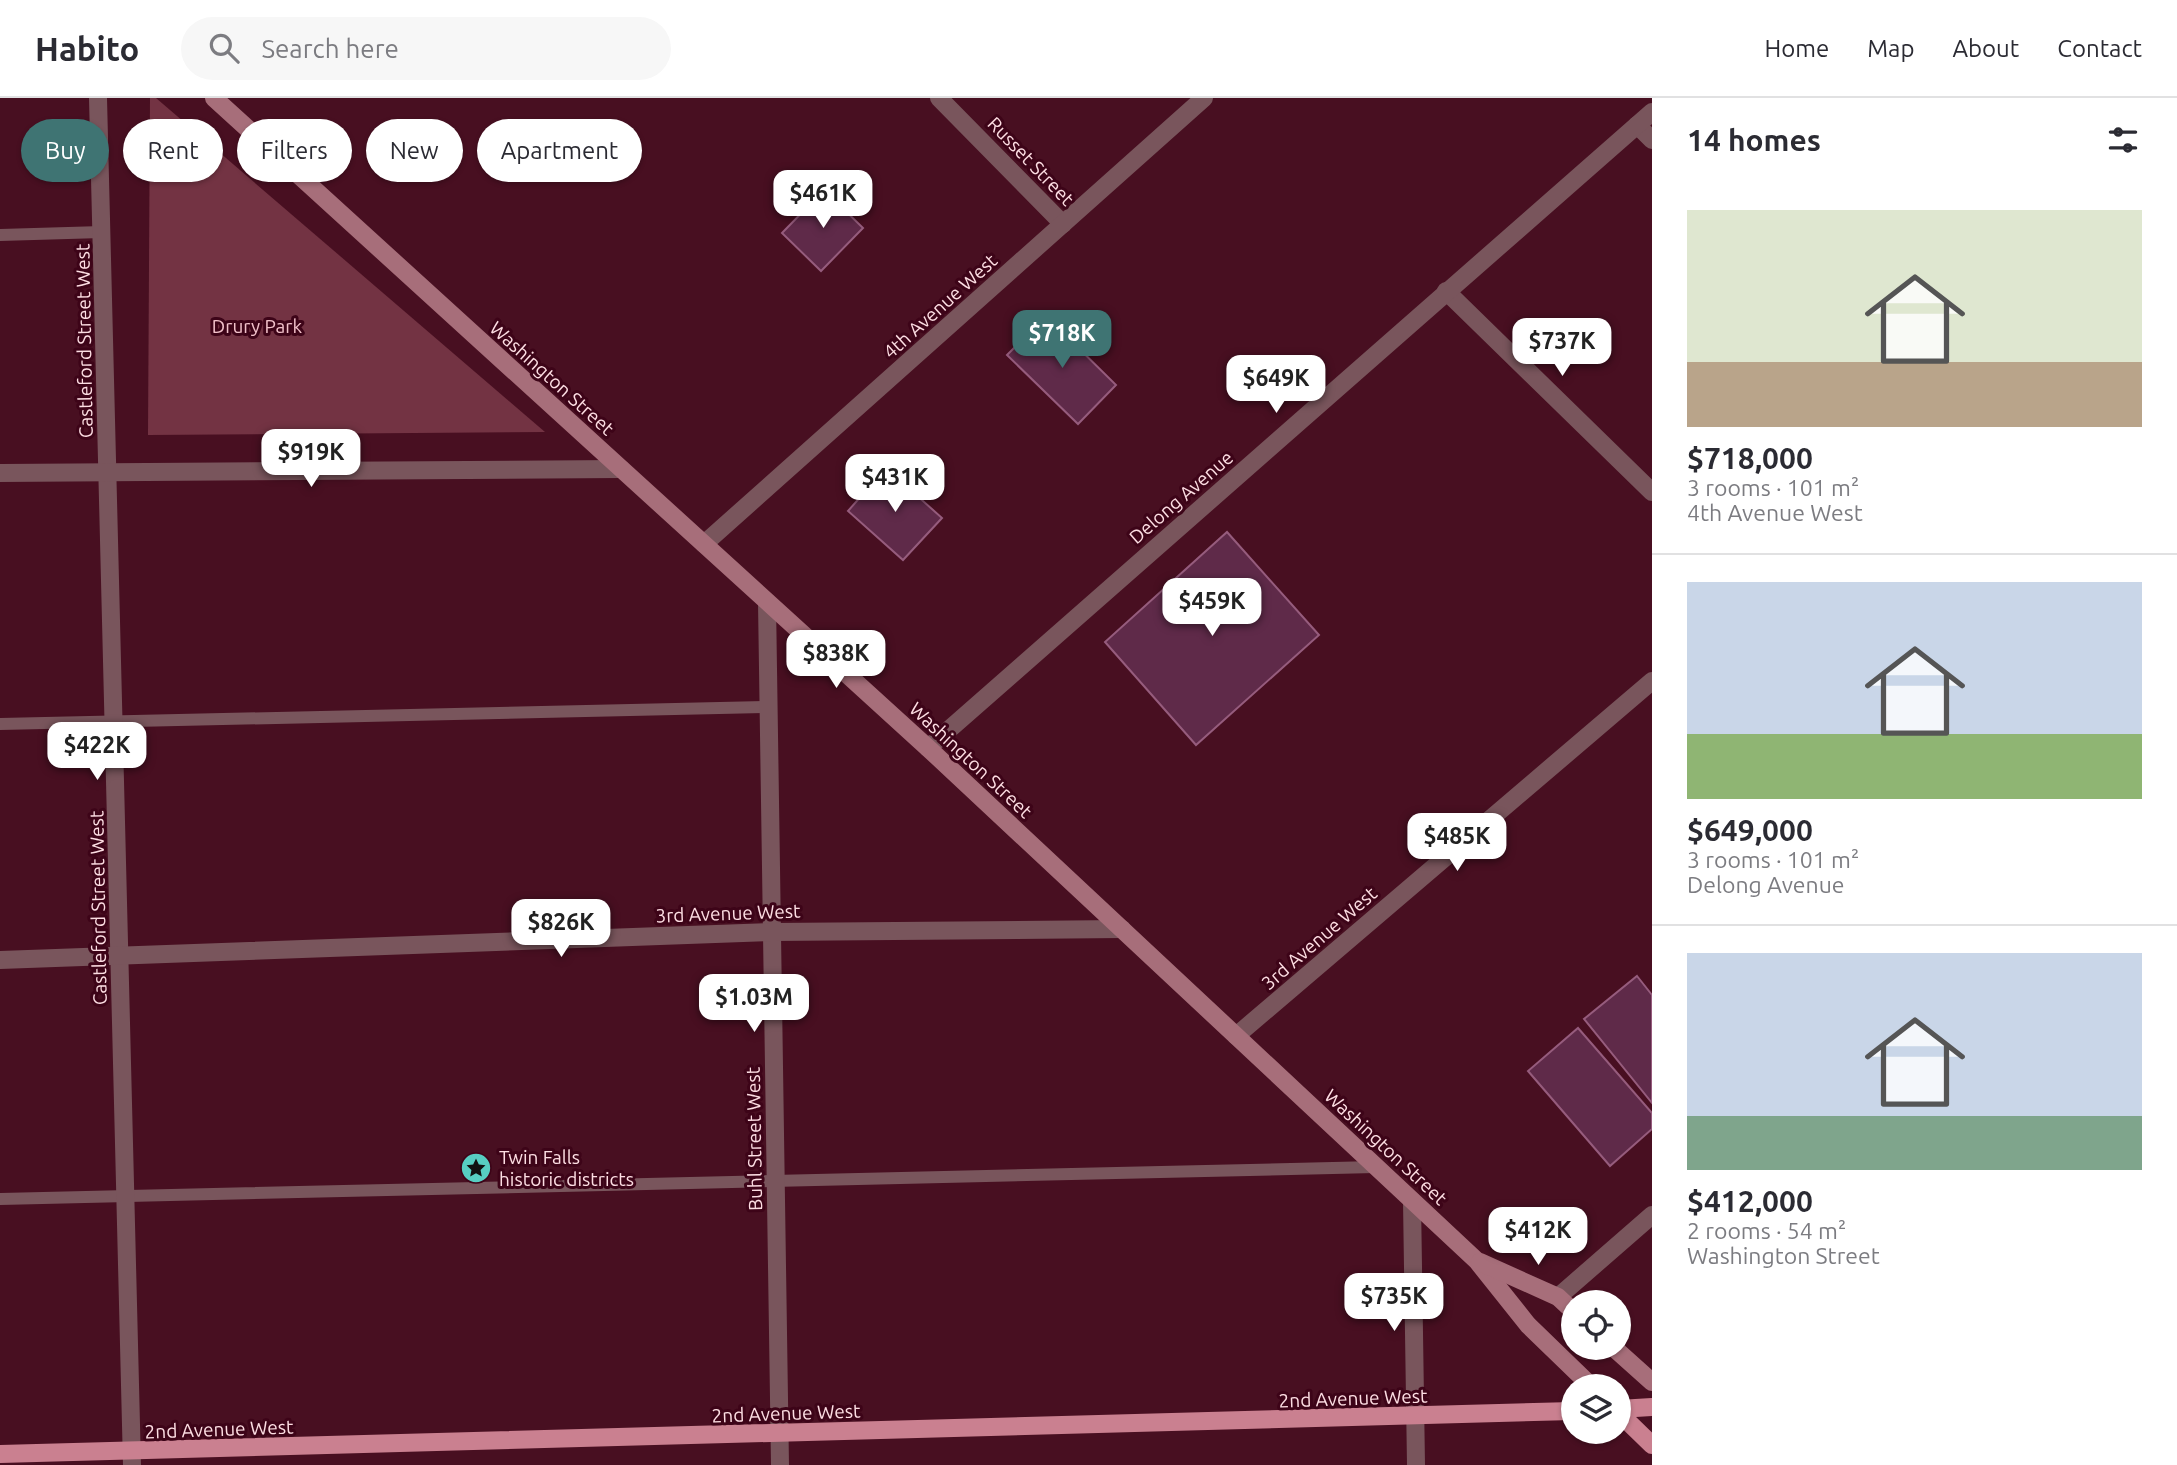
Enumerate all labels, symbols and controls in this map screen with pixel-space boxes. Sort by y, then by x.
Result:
search box [181,17,671,80]
icon: search [205,29,243,67]
text: Habito [35,30,139,67]
text: Search here [261,34,399,63]
text: Home [1764,35,1829,62]
text: Map [1867,35,1914,62]
text: About [1952,35,2019,62]
text: Contact [2057,35,2142,62]
street label: Russet Street [983,112,1079,210]
chip: Buy [21,119,109,182]
chip: Rent [123,119,223,182]
chip: Filters [237,119,352,182]
chip: New [366,119,463,182]
chip: Apartment [477,119,642,182]
icon: filters [2104,121,2142,159]
text: 14 homes [1687,123,1821,157]
pin: $461K [774,170,872,230]
text: $461K [789,180,857,205]
street label: Castleford Street West [71,243,97,438]
street label: 4th Avenue West [879,249,1002,363]
icon: home [1852,256,1978,382]
pin: $718K [1013,310,1111,370]
park label: Drury Park [212,315,303,337]
street label: Washington Street [485,317,619,440]
pin: $737K [1513,318,1611,378]
text: $718K [1028,320,1096,345]
text: $737K [1528,328,1596,353]
pin: $649K [1227,356,1325,415]
text: $649K [1242,365,1310,390]
pin: $919K [262,430,360,489]
text: $919K [277,439,345,464]
text: $718,000 [1687,441,1813,475]
street label: Delong Avenue [1125,446,1237,548]
pin: $431K [846,454,944,514]
text: $431K [861,464,929,489]
text: 3 rooms · 101 m² [1687,475,1859,500]
text: 4th Avenue West [1687,500,1863,525]
pin: $459K [1163,578,1261,638]
text: $459K [1178,588,1246,613]
icon: home [1852,628,1978,754]
pin: $838K [787,630,885,690]
text: $838K [802,640,870,665]
street label: Washington Street [905,698,1037,823]
pin: $422K [48,722,146,782]
text: $422K [63,732,131,757]
street label: Castleford Street West [85,810,111,1005]
text: $649,000 [1687,813,1813,847]
pin: $485K [1408,814,1506,873]
text: $485K [1423,823,1491,848]
text: 3 rooms · 101 m² [1687,847,1859,872]
text: Delong Avenue [1687,872,1845,897]
street label: 3rd Avenue West [1257,882,1381,994]
street label: 3rd Avenue West [655,899,801,927]
pin: $826K [512,900,610,959]
text: $826K [527,909,595,934]
pin: $1.03M [697,974,811,1034]
text: $1.03M [715,984,793,1009]
icon: home [1852,999,1978,1125]
street label: Buhl Street West [742,1066,766,1211]
street label: Washington Street [1320,1085,1452,1210]
place label: Twin Falls historic districts [499,1146,634,1190]
place icon: Twin Falls historic districts [459,1151,493,1185]
text: $412,000 [1687,1184,1813,1218]
pin: $412K [1489,1208,1587,1267]
text: $412K [1504,1217,1572,1242]
text: 2 rooms · 54 m² [1687,1218,1846,1243]
text: Washington Street [1687,1243,1880,1268]
pin: $735K [1345,1274,1443,1333]
text: $735K [1360,1283,1428,1308]
map controls [1561,1290,1631,1444]
button: locate [1561,1290,1631,1360]
button: layers [1561,1374,1631,1444]
street label: 2nd Avenue West [1278,1384,1428,1412]
street label: 2nd Avenue West [711,1399,861,1427]
street label: 2nd Avenue West [144,1415,294,1443]

